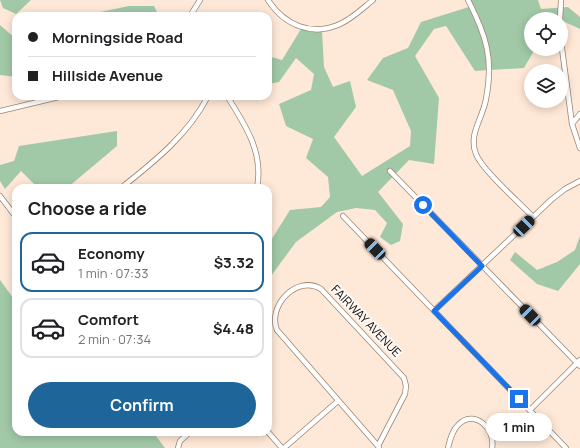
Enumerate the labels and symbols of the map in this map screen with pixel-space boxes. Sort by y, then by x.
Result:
route start [414,196,432,214]
car [511,213,537,239]
car [362,236,388,262]
street label: FAIRWAY AVENUE [328,281,405,361]
car [517,302,543,328]
route end [510,390,528,408]
callout: 1 min [486,413,552,441]

